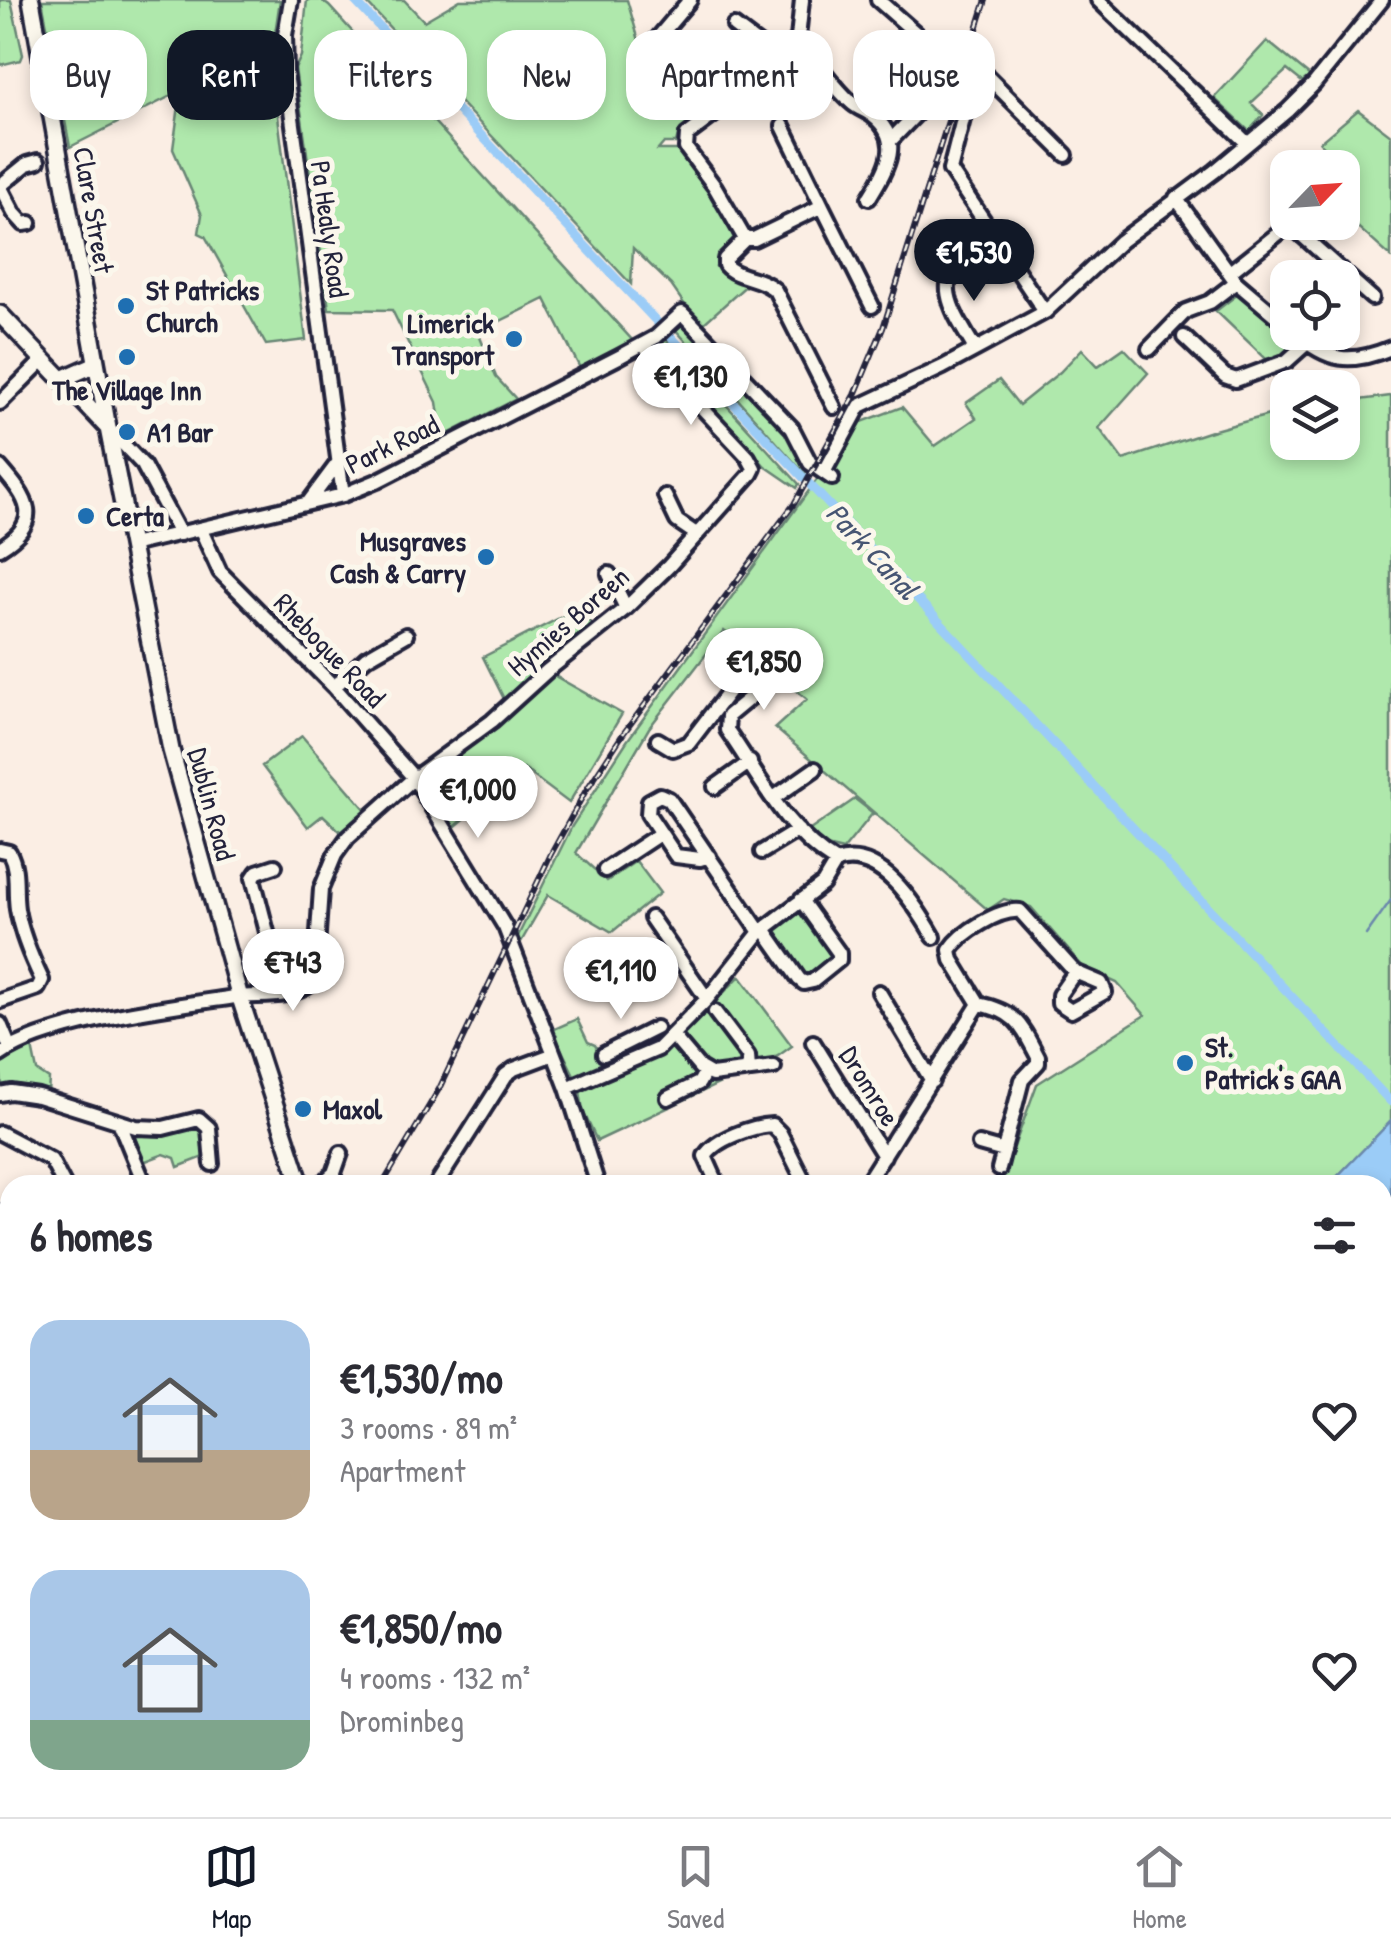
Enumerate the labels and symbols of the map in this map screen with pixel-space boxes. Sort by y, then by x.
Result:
street label: Clare Street [64,144,124,276]
north arrow [1270,150,1360,240]
street label: Pa Healy Road [302,158,358,300]
pin: €1,530 [893,219,1055,304]
place label: St Patricks Church [146,271,260,341]
marker: St Patricks Church [115,295,137,317]
place label: Limerick Transport [391,304,495,375]
marker: Limerick Transport [503,328,525,350]
pin: €1,130 [610,343,772,428]
marker: The Village Inn [116,346,138,368]
place label: The Village Inn [51,371,202,410]
street label: Park Road [339,405,445,483]
place label: A1 Bar [147,413,213,451]
marker: A1 Bar [116,421,138,443]
water label: Park Canal [818,493,929,609]
place label: Certa [106,497,164,535]
marker: Certa [75,505,97,527]
place label: Musgraves Cash & Carry [330,522,466,593]
marker: Musgraves Cash & Carry [475,546,497,568]
street label: Hymies Boreen [499,558,637,684]
street label: Rhebogue Road [266,584,394,716]
pin: €1,850 [683,628,845,713]
street label: Dublin Road [179,744,245,864]
pin: €1,000 [397,756,559,841]
pin: €743 [234,929,352,1014]
pin: €1,110 [540,937,702,1022]
place label: St. Patrick's GAA [1205,1028,1342,1098]
street label: Dromroe [831,1039,909,1133]
marker: St. Patrick's GAA [1174,1052,1196,1074]
place label: Maxol [323,1090,382,1128]
marker: Maxol [292,1098,314,1120]

